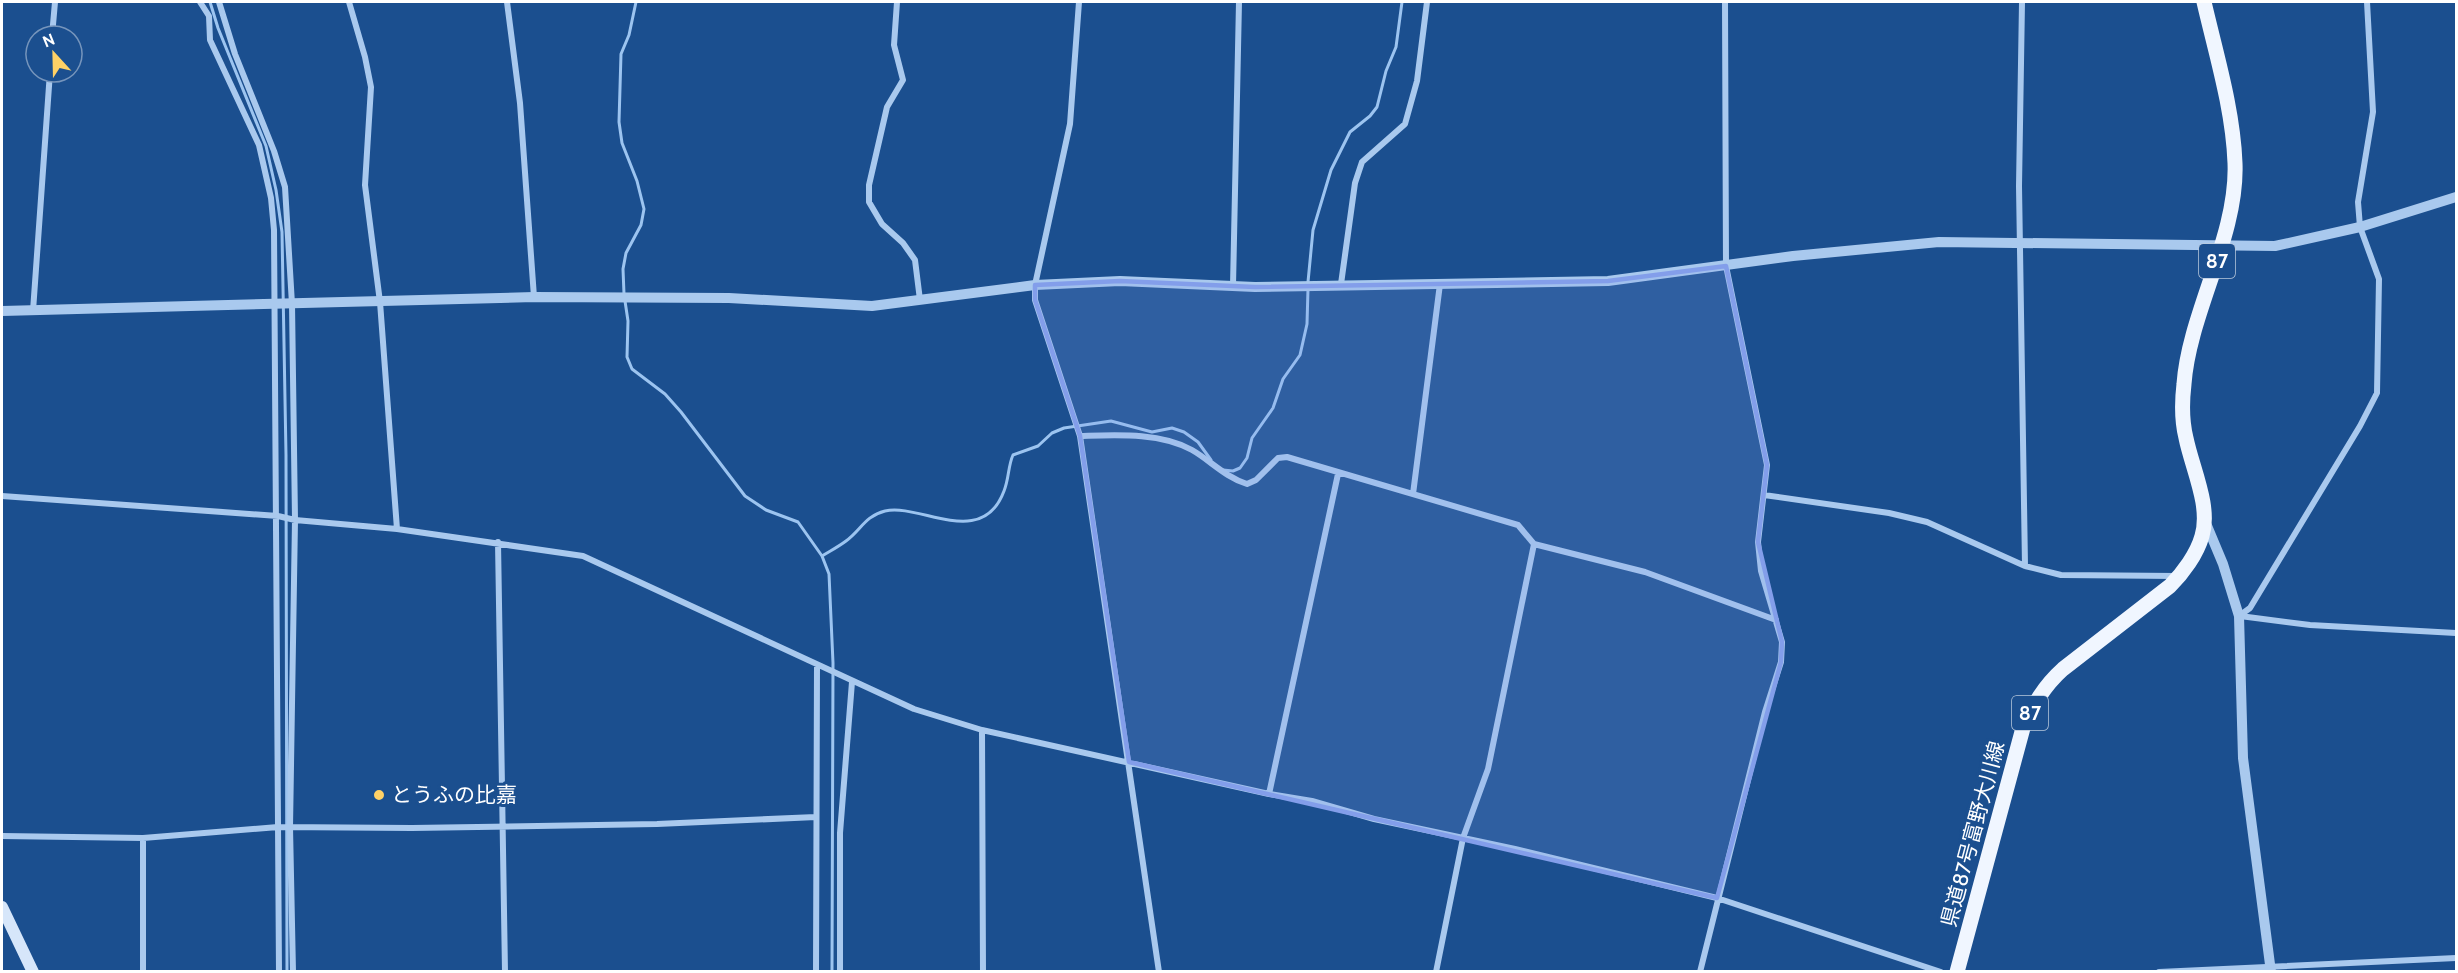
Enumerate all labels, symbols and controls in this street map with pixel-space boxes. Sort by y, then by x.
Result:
north arrow [24,24,84,84]
text: N [40,30,57,51]
road number: 87 [2199,244,2235,278]
road number: 87 [2012,696,2048,730]
street label: 県道87号富野大川線 [1936,738,2009,929]
place label: とうふの比嘉 [391,782,517,807]
marker: とうふの比嘉 [372,788,386,802]

